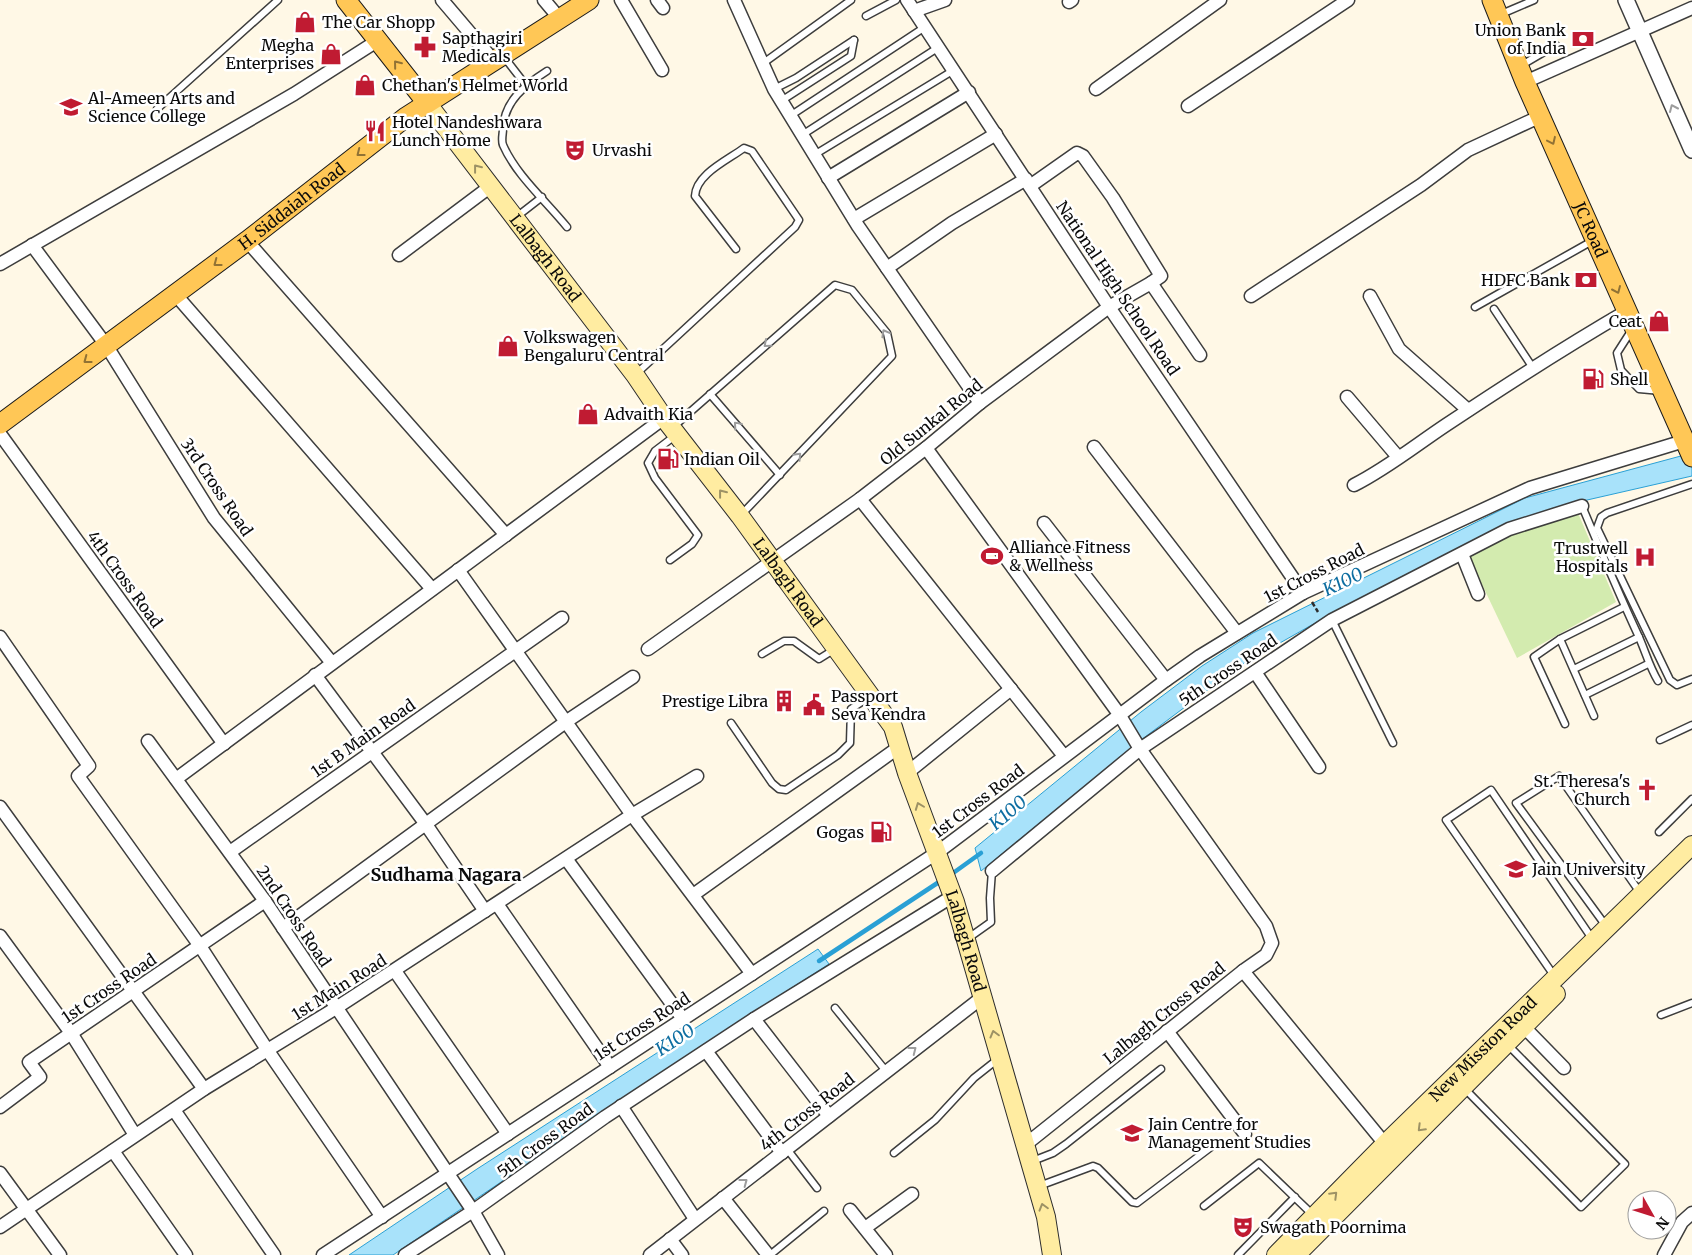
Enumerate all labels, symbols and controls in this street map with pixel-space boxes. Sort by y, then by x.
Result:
shop icon: The Car Shopp [292,9,318,35]
place label: The Car Shopp [322,12,435,32]
place label: Union Bank of India [1475,20,1567,58]
bank icon: Union Bank of India [1570,26,1596,52]
place label: Sapthagiri Medicals [442,28,523,66]
pharmacy icon: Sapthagiri Medicals [412,34,438,60]
place label: Megha Enterprises [226,35,314,73]
shop icon: Megha Enterprises [318,41,344,67]
one-way arrow [393,61,402,70]
shop icon: Chethan's Helmet World [352,72,378,98]
place label: Chethan's Helmet World [382,75,568,95]
place label: Al-Ameen Arts and Science College [87,88,235,126]
school or university icon: Al-Ameen Arts and Science College [58,94,84,120]
one-way arrow [1669,104,1680,113]
place label: Hotel Nandeshwara Lunch Home [392,112,542,150]
restaurant icon: Hotel Nandeshwara Lunch Home [362,118,388,144]
one-way arrow [1546,136,1557,145]
theatre icon: Urvashi [562,137,588,163]
place label: Urvashi [592,140,652,160]
one-way arrow [356,147,366,156]
street label: H. Siddaiah Road [234,158,349,254]
one-way arrow [474,164,483,174]
street label: National High School Road [1052,197,1184,379]
street label: JC Road [1569,198,1612,261]
street label: Lalbagh Road [506,210,586,306]
one-way arrow [213,257,223,266]
bank icon: HDFC Bank [1573,267,1599,293]
place label: HDFC Bank [1481,270,1571,290]
one-way arrow [1611,285,1622,294]
shop icon: Ceat [1646,308,1672,334]
place label: Ceat [1609,311,1643,331]
place label: Volkswagen Bengaluru Central [523,327,664,365]
one-way arrow [881,329,891,338]
shop icon: Volkswagen Bengaluru Central [495,333,521,359]
one-way arrow [763,339,772,348]
one-way arrow [83,354,93,363]
fuel station icon: Shell [1580,366,1606,392]
place label: Shell [1610,369,1648,389]
street label: Old Sunkal Road [876,374,987,469]
shop icon: Advaith Kia [575,401,601,427]
place label: Advaith Kia [603,404,694,424]
one-way arrow [734,422,743,431]
street label: 3rd Cross Road [177,434,257,540]
fuel station icon: Indian Oil [655,446,681,472]
place label: Indian Oil [684,449,760,469]
one-way arrow [792,453,801,462]
one-way arrow [719,490,728,499]
street label: 4th Cross Road [83,527,167,632]
street label: Lalbagh Road [749,534,827,631]
place label: Alliance Fitness & Wellness [1008,537,1131,575]
place label: Trustwell Hospitals [1554,538,1628,576]
street label: 1st Cross Road [1261,539,1368,607]
sports icon: Alliance Fitness & Wellness [979,543,1005,569]
hospital icon: Trustwell Hospitals [1632,544,1658,570]
water label: K100 [1318,562,1367,602]
street label: 5th Cross Road [1175,630,1281,710]
place label: Passport Seva Kendra [831,686,926,724]
building icon: Prestige Libra [771,688,797,714]
place label: Prestige Libra [662,691,768,711]
public building icon: Passport Seva Kendra [801,692,827,718]
street label: 1st B Main Road [307,694,419,781]
street label: 1st Cross Road [928,760,1028,842]
place label: St. Theresa's Church [1534,771,1630,809]
church icon: St. Theresa's Church [1634,777,1660,803]
water label: K100 [983,790,1031,836]
one-way arrow [915,802,926,811]
fuel station icon: Gogas [868,819,894,845]
place label: Gogas [816,822,864,842]
school or university icon: Jain University [1503,856,1529,882]
place label: Jain University [1531,859,1646,879]
street label: 2nd Cross Road [253,861,336,971]
district label: Sudhama Nagara [370,863,522,886]
street label: Lalbagh Road [941,887,990,994]
street label: 1st Cross Road [58,949,160,1027]
street label: 1st Main Road [288,950,390,1024]
street label: Lalbagh Cross Road [1099,958,1229,1068]
street label: 1st Cross Road [591,988,694,1064]
street label: New Mission Road [1425,992,1541,1106]
water label: K100 [650,1019,699,1061]
one-way arrow [990,1030,1000,1038]
one-way arrow [907,1047,916,1055]
street label: 4th Cross Road [756,1069,859,1155]
street label: 5th Cross Road [493,1098,597,1182]
place label: Jain Centre for Management Studies [1147,1114,1311,1152]
school or university icon: Jain Centre for Management Studies [1119,1120,1145,1146]
one-way arrow [1418,1123,1427,1132]
one-way arrow [738,1179,748,1188]
north arrow [1627,1190,1677,1240]
one-way arrow [1328,1192,1337,1201]
one-way arrow [1038,1204,1048,1212]
text: N [1652,1213,1673,1233]
theatre icon: Swagath Poornima [1230,1214,1256,1240]
place label: Swagath Poornima [1260,1217,1407,1237]

